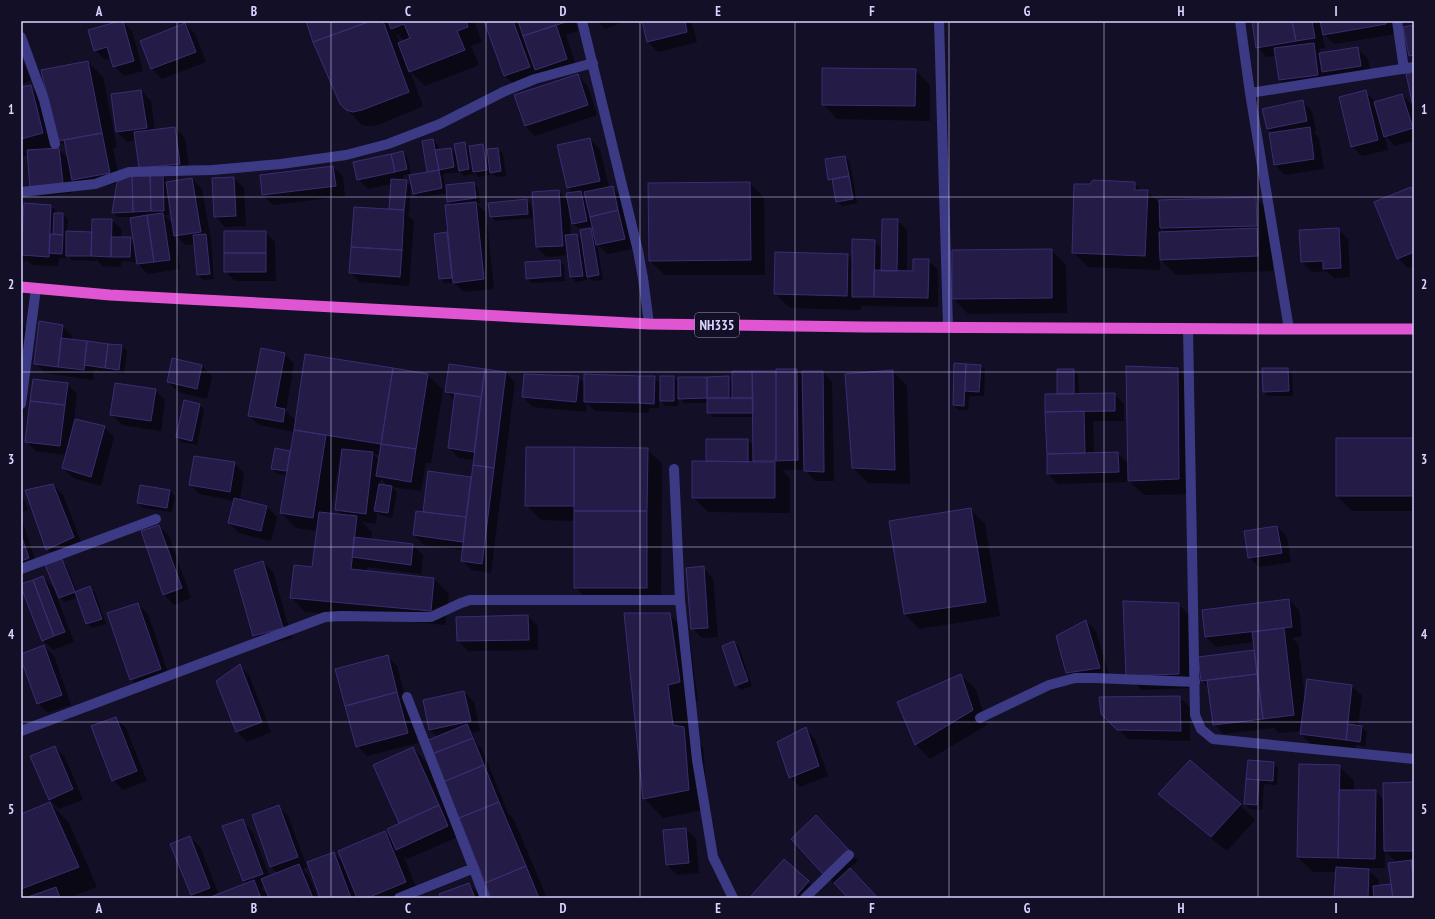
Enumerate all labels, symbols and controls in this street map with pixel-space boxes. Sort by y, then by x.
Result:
text: A [95,3,103,20]
text: B [251,3,257,20]
text: C [405,3,411,20]
text: D [560,3,567,20]
text: E [715,3,721,20]
text: F [869,3,875,20]
text: G [1024,3,1031,20]
text: H [1178,3,1185,20]
text: I [1334,3,1338,20]
text: 1 [8,101,14,118]
text: 1 [1421,101,1427,118]
text: 2 [8,276,14,293]
text: 2 [1421,276,1427,293]
road number: NH335 [695,313,739,337]
text: 3 [8,451,14,468]
text: 3 [1421,451,1427,468]
text: 4 [8,626,15,643]
text: 4 [1421,626,1428,643]
text: 5 [8,801,14,818]
text: 5 [1421,801,1427,818]
text: A [95,900,103,917]
text: B [251,900,257,917]
text: C [405,900,411,917]
text: D [560,900,567,917]
text: E [715,900,721,917]
text: F [869,900,875,917]
text: G [1024,900,1031,917]
text: H [1178,900,1185,917]
text: I [1334,900,1338,917]

